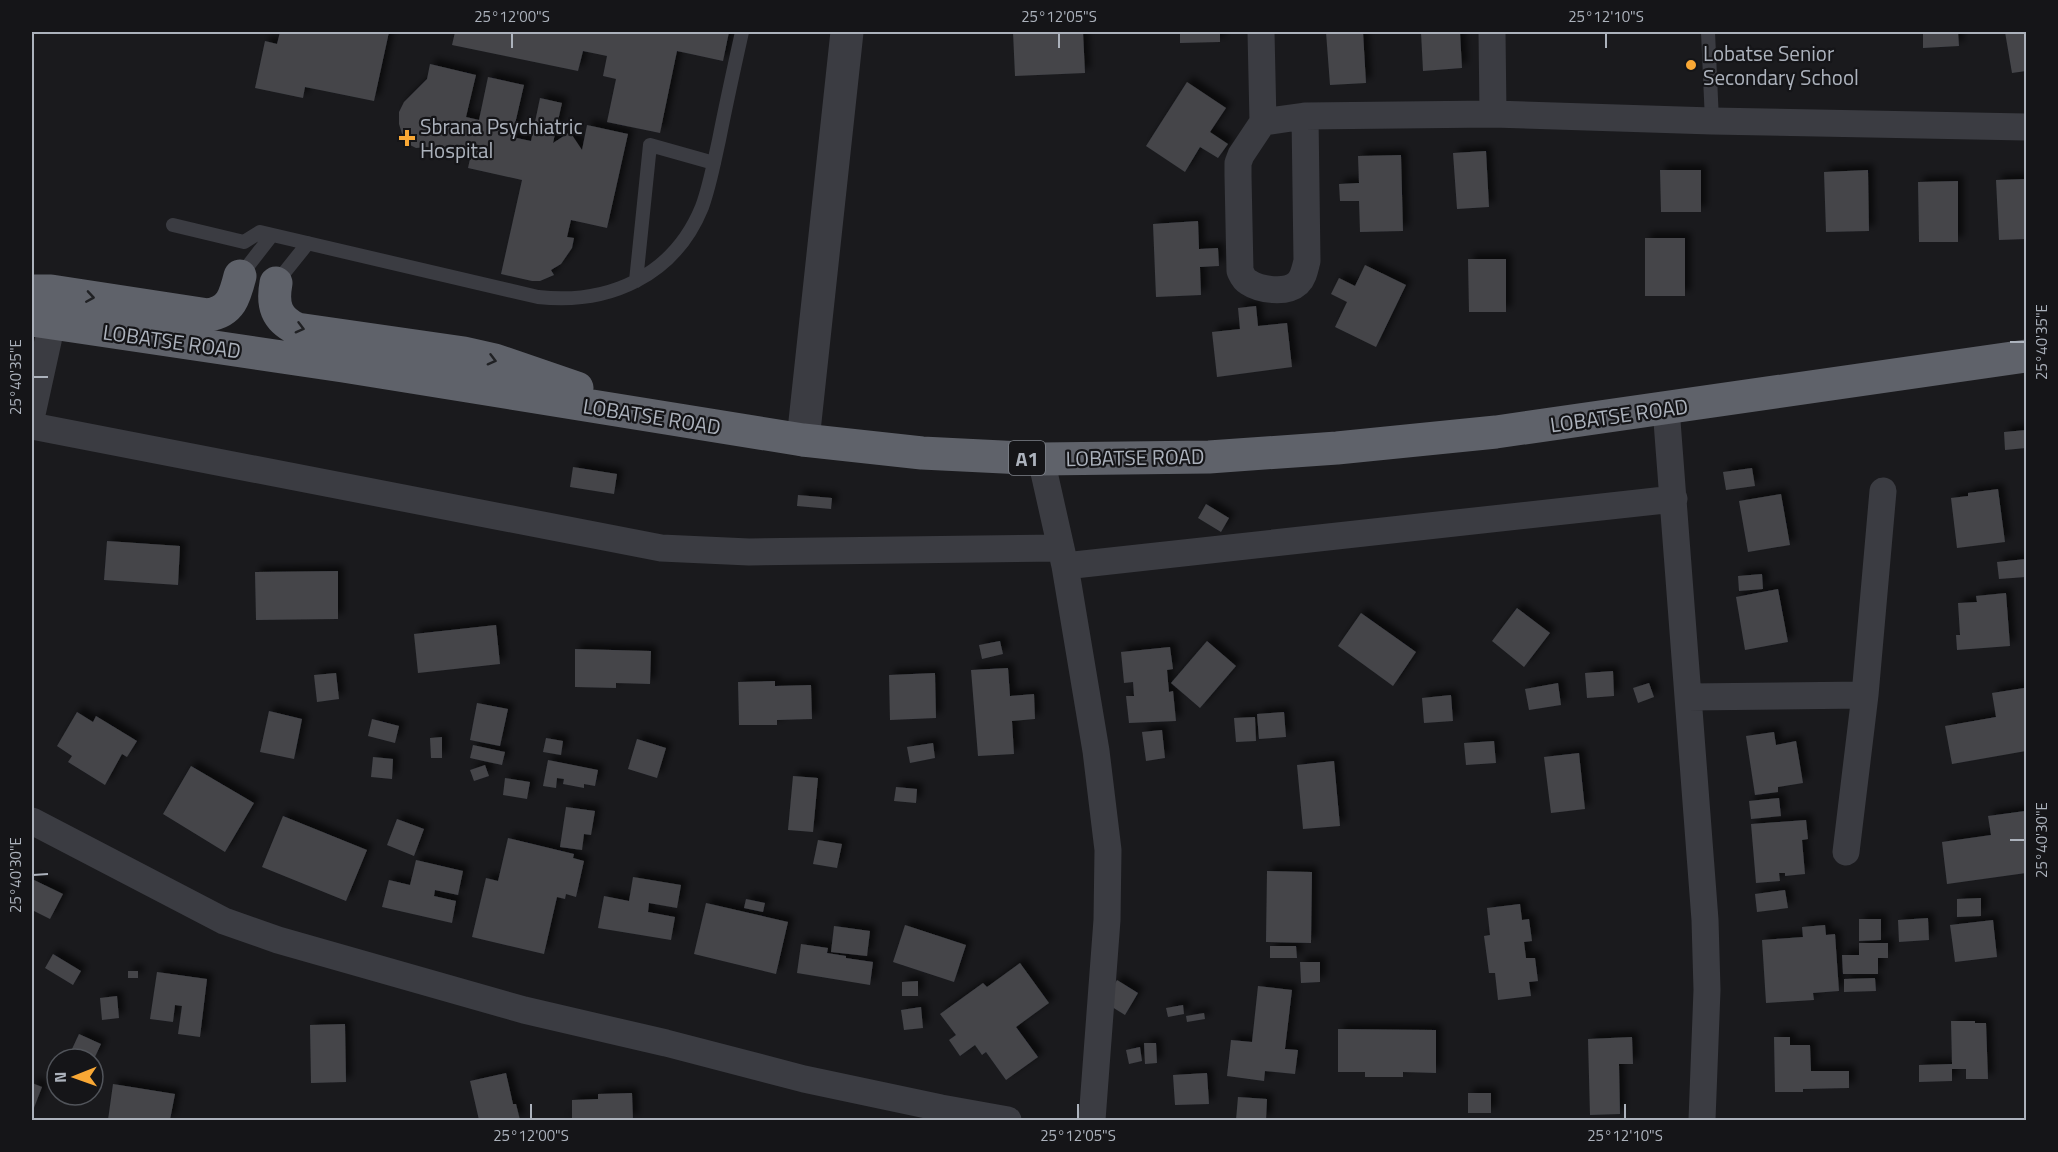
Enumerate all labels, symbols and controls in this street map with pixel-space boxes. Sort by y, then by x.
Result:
text: 25°12'00"S [474,5,550,28]
text: 25°12'05"S [1021,5,1097,28]
text: 25°12'10"S [1568,5,1644,28]
place label: Lobatse Senior Secondary School [1703,37,1859,93]
marker: Lobatse Senior Secondary School [1684,58,1698,72]
place label: Sbrana Psychiatric Hospital [420,110,583,166]
marker: Sbrana Psychiatric Hospital [398,129,416,147]
one-way arrow [85,291,94,303]
text: 25°40'35"E [2030,304,2053,380]
street label: LOBATSE ROAD [101,315,243,367]
one-way arrow [295,320,305,333]
text: 25°40'35"E [4,339,27,415]
one-way arrow [487,352,497,365]
street label: LOBATSE ROAD [581,389,723,443]
street label: LOBATSE ROAD [1548,389,1690,441]
street label: LOBATSE ROAD [1065,440,1205,474]
road number: A1 [1009,441,1045,475]
text: 25°40'30"E [2030,802,2053,878]
text: 25°40'30"E [4,837,27,913]
north arrow [45,1047,105,1107]
text: N [48,1072,72,1083]
text: 25°12'00"S [493,1124,569,1147]
text: 25°12'05"S [1040,1124,1116,1147]
text: 25°12'10"S [1587,1124,1663,1147]

